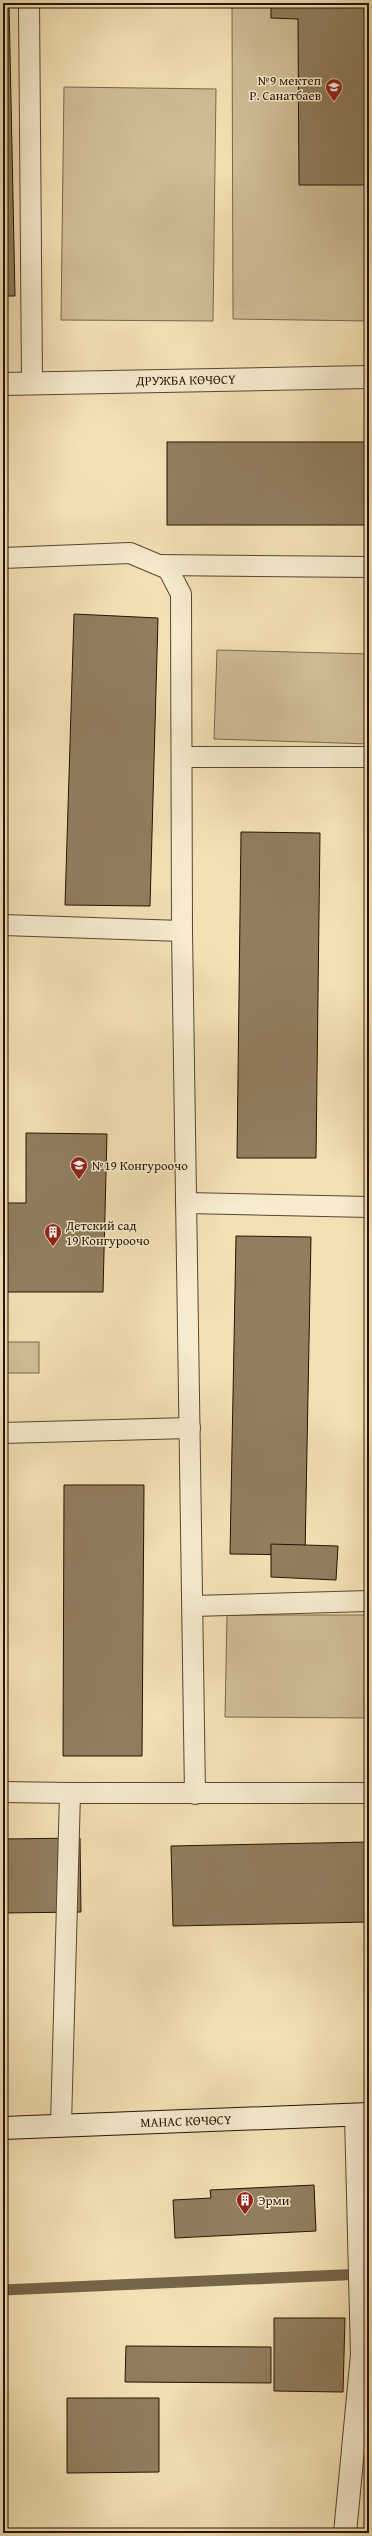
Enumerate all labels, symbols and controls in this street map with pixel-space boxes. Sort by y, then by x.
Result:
place label: №9 мектеп Р. Санатбаев [249,71,321,105]
school or university icon: №9 мектеп Р. Санатбаев [324,77,344,102]
street label: ДРУЖБА КӨЧӨСҮ [135,370,236,390]
school or university icon: №19 Конгуроочо [69,1155,89,1180]
place label: №19 Конгуроочо [92,1156,188,1175]
place label: Детский сад 19 Конгуроочо [65,1216,150,1250]
building icon: Детский сад 19 Конгуроочо [43,1222,63,1247]
street label: МАНАС КӨЧӨСҮ [140,2110,232,2132]
building icon: Эрми [235,2190,255,2215]
place label: Эрми [258,2191,290,2210]

